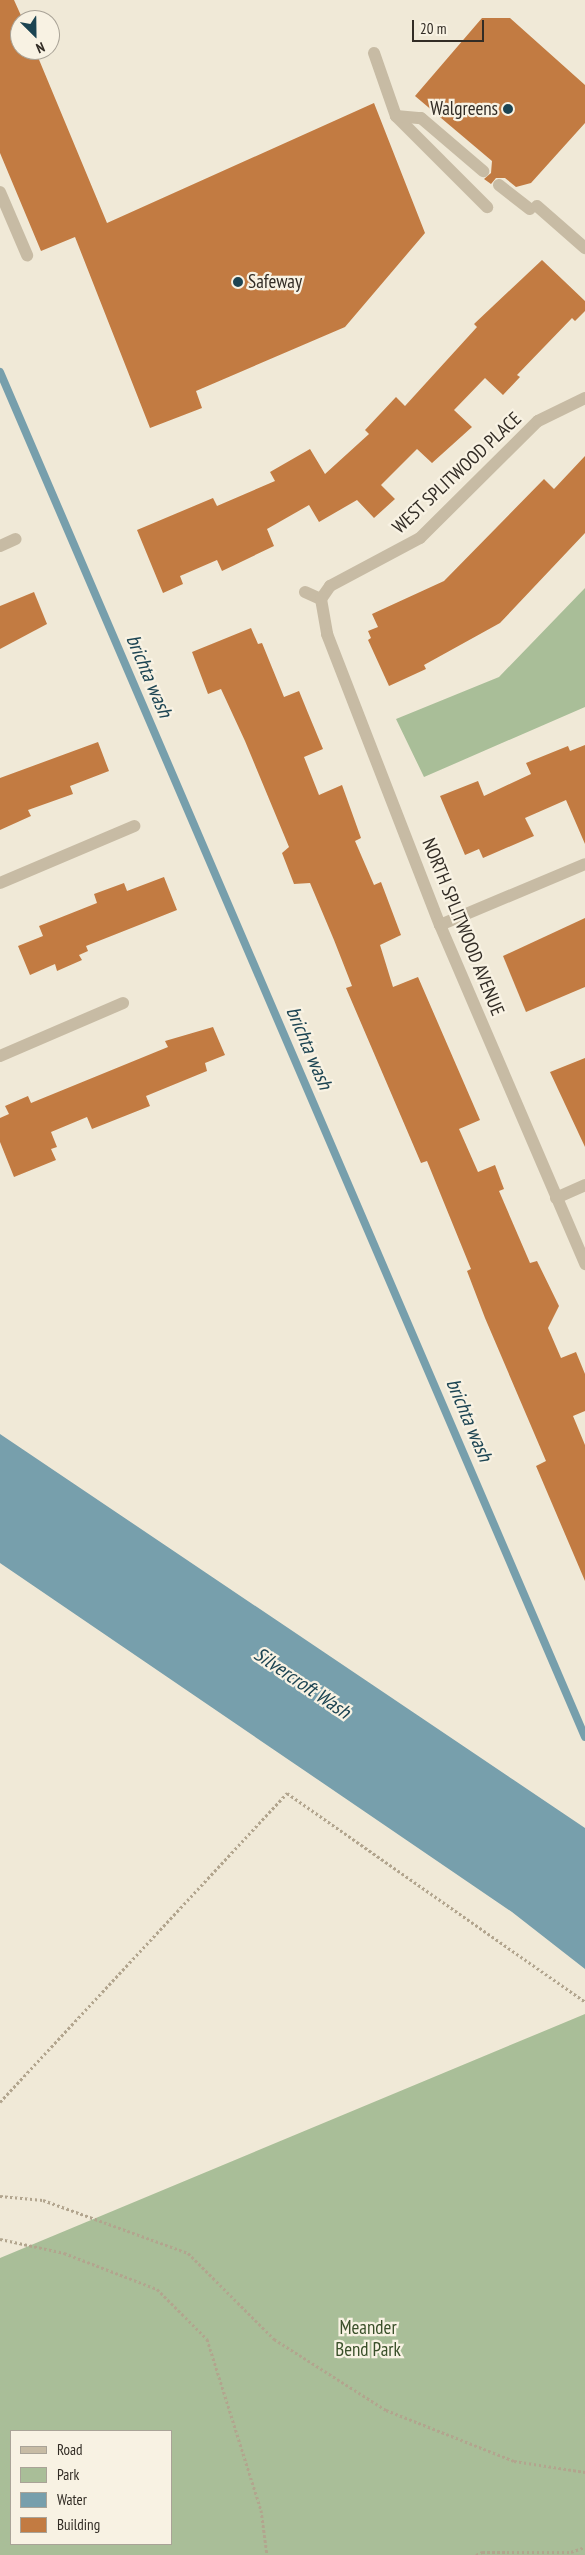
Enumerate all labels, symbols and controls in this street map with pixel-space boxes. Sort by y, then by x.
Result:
north arrow [10,10,60,60]
scale bar [415,10,488,42]
text: 20 m [420,19,446,38]
text: N [33,38,47,58]
place label: Walgreens [430,98,498,120]
marker: Walgreens [502,103,514,115]
place label: Safeway [248,271,302,293]
marker: Safeway [232,276,244,288]
street label: WEST SPLITWOOD PLACE [388,407,526,539]
water label: brichta wash [121,631,177,721]
street label: NORTH SPLITWOOD AVENUE [417,835,509,1019]
water label: brichta wash [281,1003,337,1093]
water label: brichta wash [441,1375,497,1465]
water label: Silvercroft Wash [249,1642,355,1724]
park label: Meander Bend Park [335,2317,401,2361]
legend [10,2430,172,2545]
text: Road [57,2440,83,2459]
text: Park [57,2465,79,2484]
text: Water [57,2490,87,2509]
text: Building [57,2515,100,2534]

